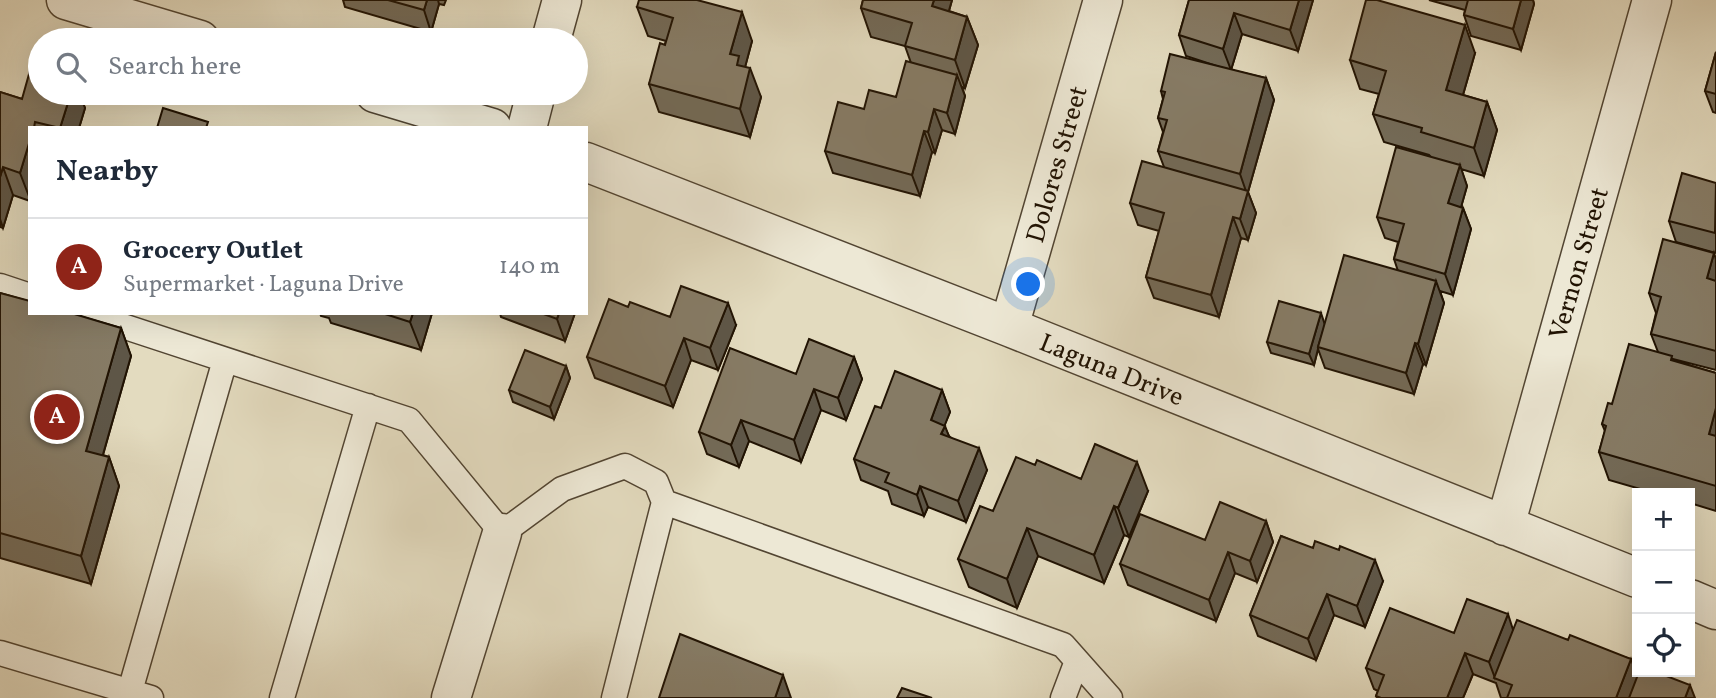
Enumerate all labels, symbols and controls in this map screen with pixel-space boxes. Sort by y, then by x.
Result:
search box [28,28,588,105]
icon: search [52,48,90,86]
text: Search here [108,49,241,85]
street label: Dolores Street [1018,82,1098,247]
text: Nearby [56,151,158,193]
street label: Vernon Street [1541,183,1619,344]
text: Grocery Outlet [123,233,303,269]
text: A [71,251,87,283]
text: 140 m [499,251,560,283]
your location [1011,267,1045,301]
text: Supermarket · Laguna Drive [123,269,404,301]
street label: Laguna Drive [1034,326,1189,416]
pin: A [34,391,80,443]
map controls [1632,488,1695,677]
button: + [1632,488,1695,551]
button: − [1632,551,1695,614]
button: locate [1632,614,1695,677]

